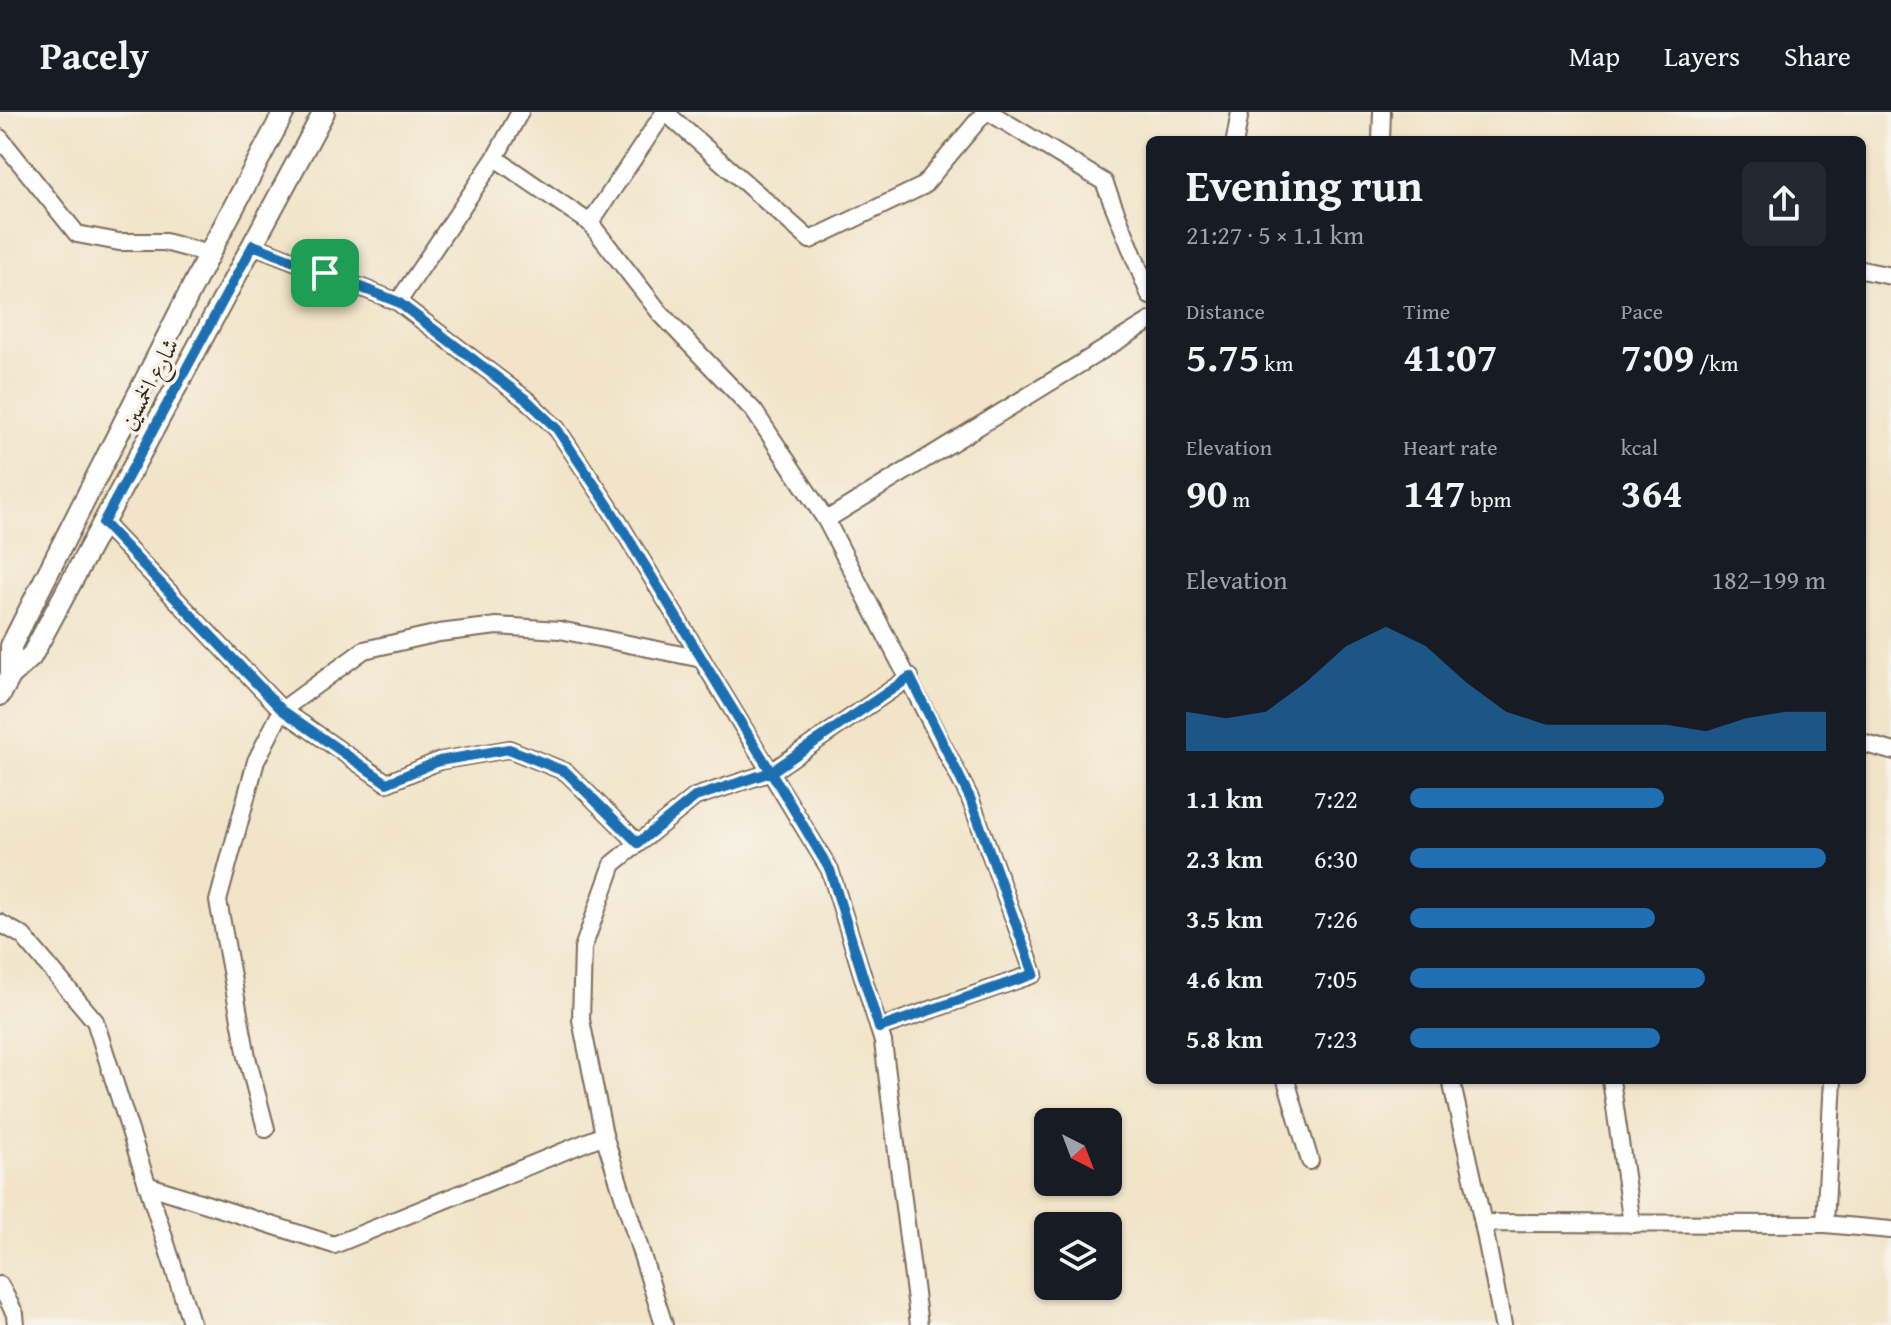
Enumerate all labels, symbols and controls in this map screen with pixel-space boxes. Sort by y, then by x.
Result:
text: Pacely [40,27,149,83]
text: Map [1569,35,1620,76]
text: Layers [1664,35,1740,76]
text: Share [1784,35,1851,76]
text: Evening run [1186,153,1423,217]
button: share [1742,162,1826,246]
text: 21:27 · 5 × 1.1 km [1186,215,1364,254]
pin [291,239,359,307]
icon: arrive [303,251,347,295]
text: Distance [1186,295,1265,327]
text: Time [1403,295,1450,327]
text: Pace [1621,295,1663,327]
text: 5.75 [1186,327,1259,386]
text: 41:07 [1403,327,1498,386]
text: 7:09 [1621,327,1694,386]
street label: شارع الخمسين [110,332,190,437]
text: km [1259,347,1293,379]
text: /km [1694,347,1739,379]
text: Elevation [1186,431,1272,463]
text: Heart rate [1403,431,1498,463]
text: kcal [1621,431,1658,463]
text: 90 [1186,463,1227,522]
text: 147 [1403,463,1466,522]
text: 364 [1621,463,1683,522]
text: m [1227,483,1250,515]
text: bpm [1466,483,1512,515]
text: Elevation [1186,560,1288,599]
text: 182–199 m [1712,560,1826,599]
text: 1.1 km [1186,779,1263,818]
text: 7:22 [1314,779,1358,818]
text: 2.3 km [1186,839,1263,878]
text: 6:30 [1314,839,1358,878]
text: 3.5 km [1186,899,1263,938]
text: 7:26 [1314,899,1358,938]
text: 4.6 km [1186,959,1263,998]
text: 7:05 [1314,959,1358,998]
text: 5.8 km [1186,1019,1263,1058]
text: 7:23 [1314,1019,1358,1058]
north arrow [1034,1108,1122,1196]
map controls [1034,1108,1122,1300]
button: layers [1034,1212,1122,1300]

